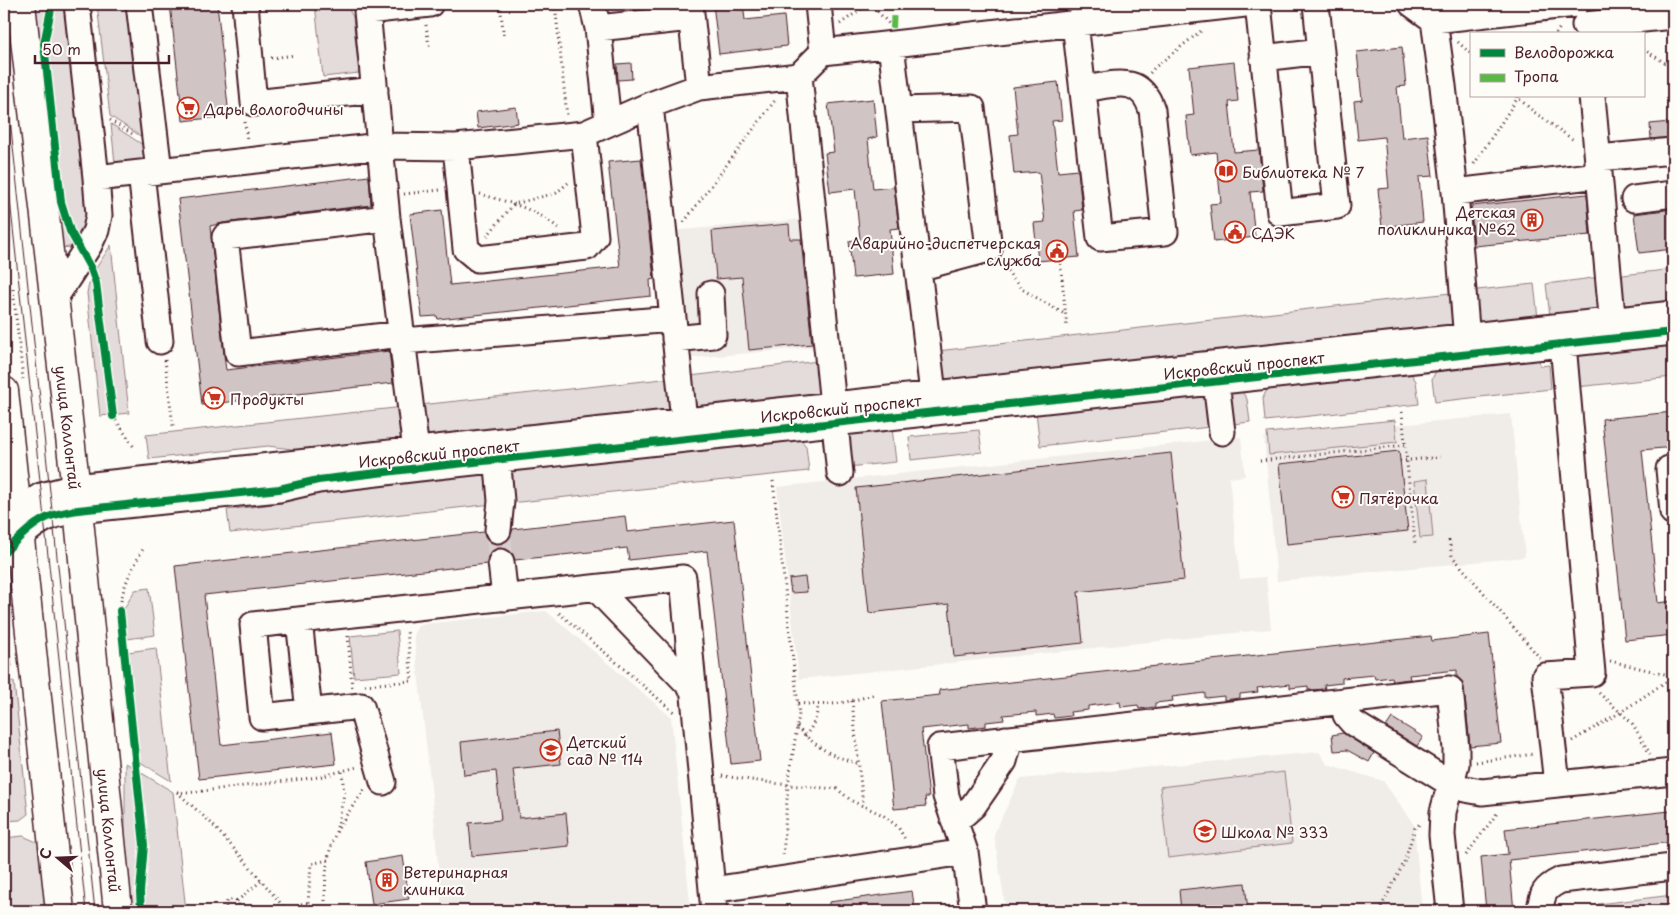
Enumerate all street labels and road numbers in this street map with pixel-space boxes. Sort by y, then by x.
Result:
street label: Искровский проспект [1162,345,1326,385]
street label: улица Коллонтай [50,364,87,490]
street label: Искровский проспект [759,388,923,428]
street label: Искровский проспект [357,433,521,473]
street label: улица Коллонтай [92,767,128,893]

